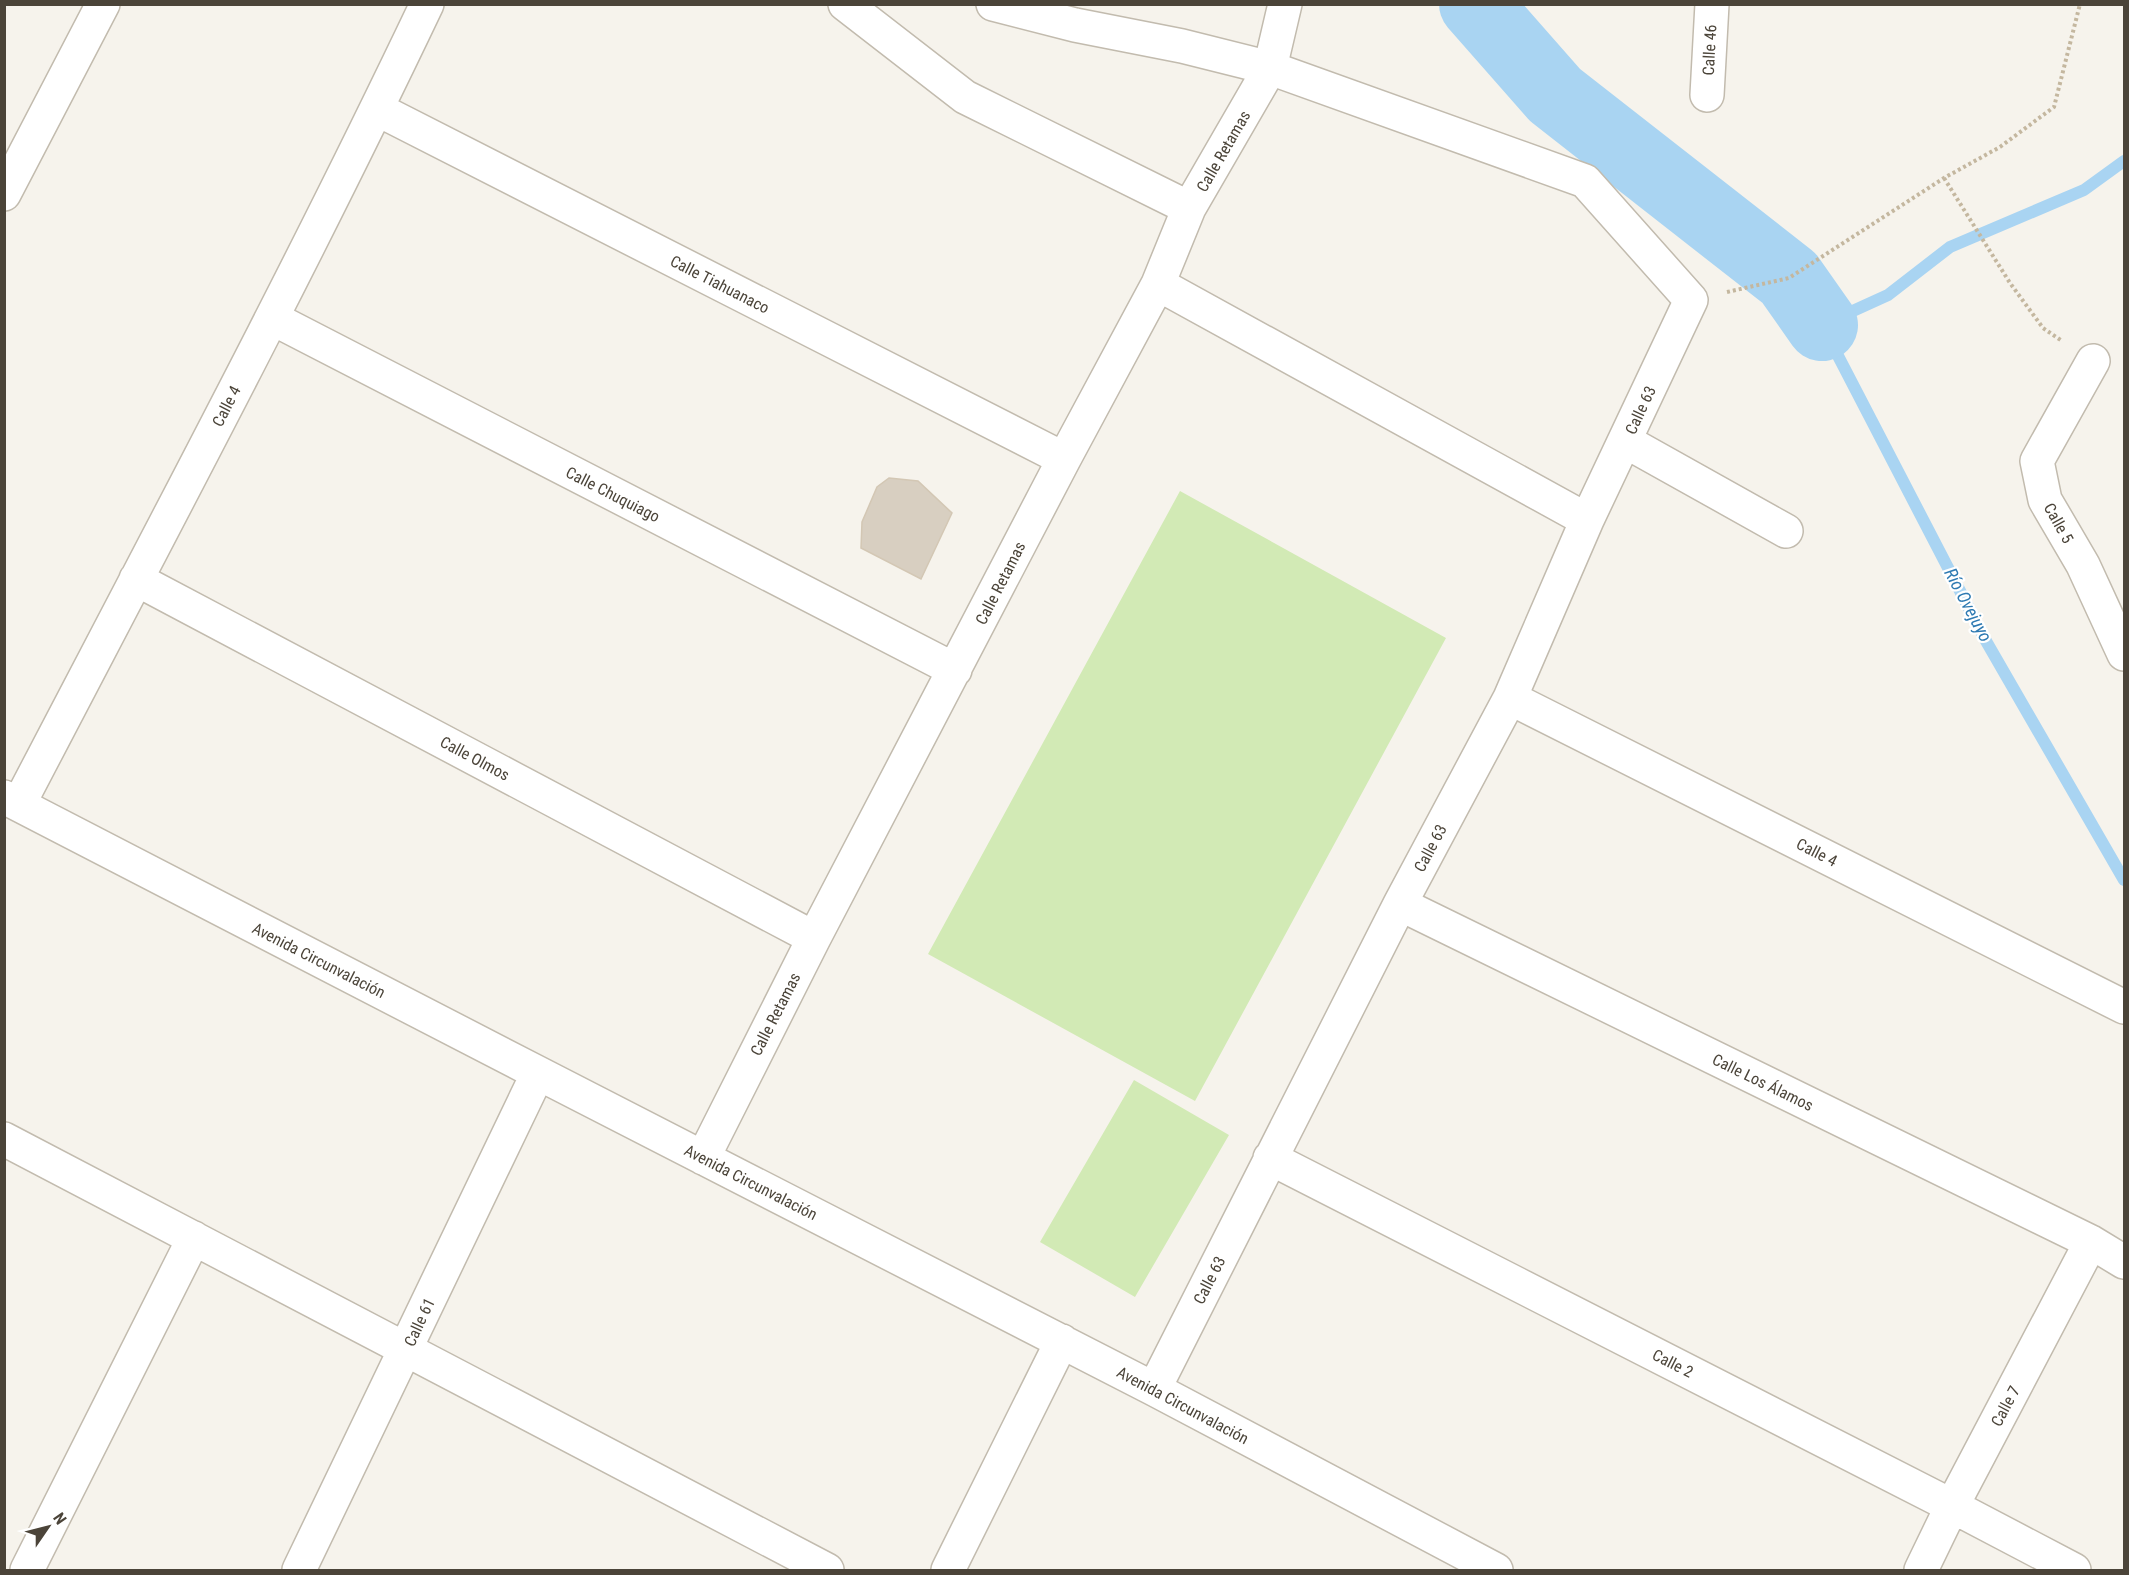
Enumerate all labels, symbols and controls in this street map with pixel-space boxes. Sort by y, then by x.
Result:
street label: Calle 46 [1699,24,1720,76]
street label: Calle Retamas [1193,107,1254,195]
street label: Calle Tiahuanaco [667,251,772,318]
street label: Calle 4 [208,383,245,430]
street label: Calle 63 [1621,383,1660,437]
street label: Calle Chuquiago [563,463,663,526]
street label: Calle 5 [2040,500,2077,547]
street label: Calle Retamas [971,539,1029,628]
water label: Río Ovejuyo [1940,564,1997,645]
street label: Calle Olmos [437,732,513,785]
street label: Calle 63 [1410,821,1451,875]
street label: Calle 4 [1793,834,1840,871]
street label: Avenida Circunvalación [249,919,388,1002]
street label: Calle Retamas [746,970,804,1059]
street label: Calle Los Álamos [1709,1050,1816,1115]
street label: Avenida Circunvalación [681,1141,820,1224]
street label: Calle 63 [1189,1253,1229,1307]
street label: Calle 61 [400,1295,439,1349]
street label: Calle 2 [1649,1345,1696,1382]
street label: Avenida Circunvalación [1114,1363,1252,1448]
street label: Calle 7 [1987,1383,2024,1430]
north arrow [18,1497,78,1557]
text: N [49,1509,70,1528]

